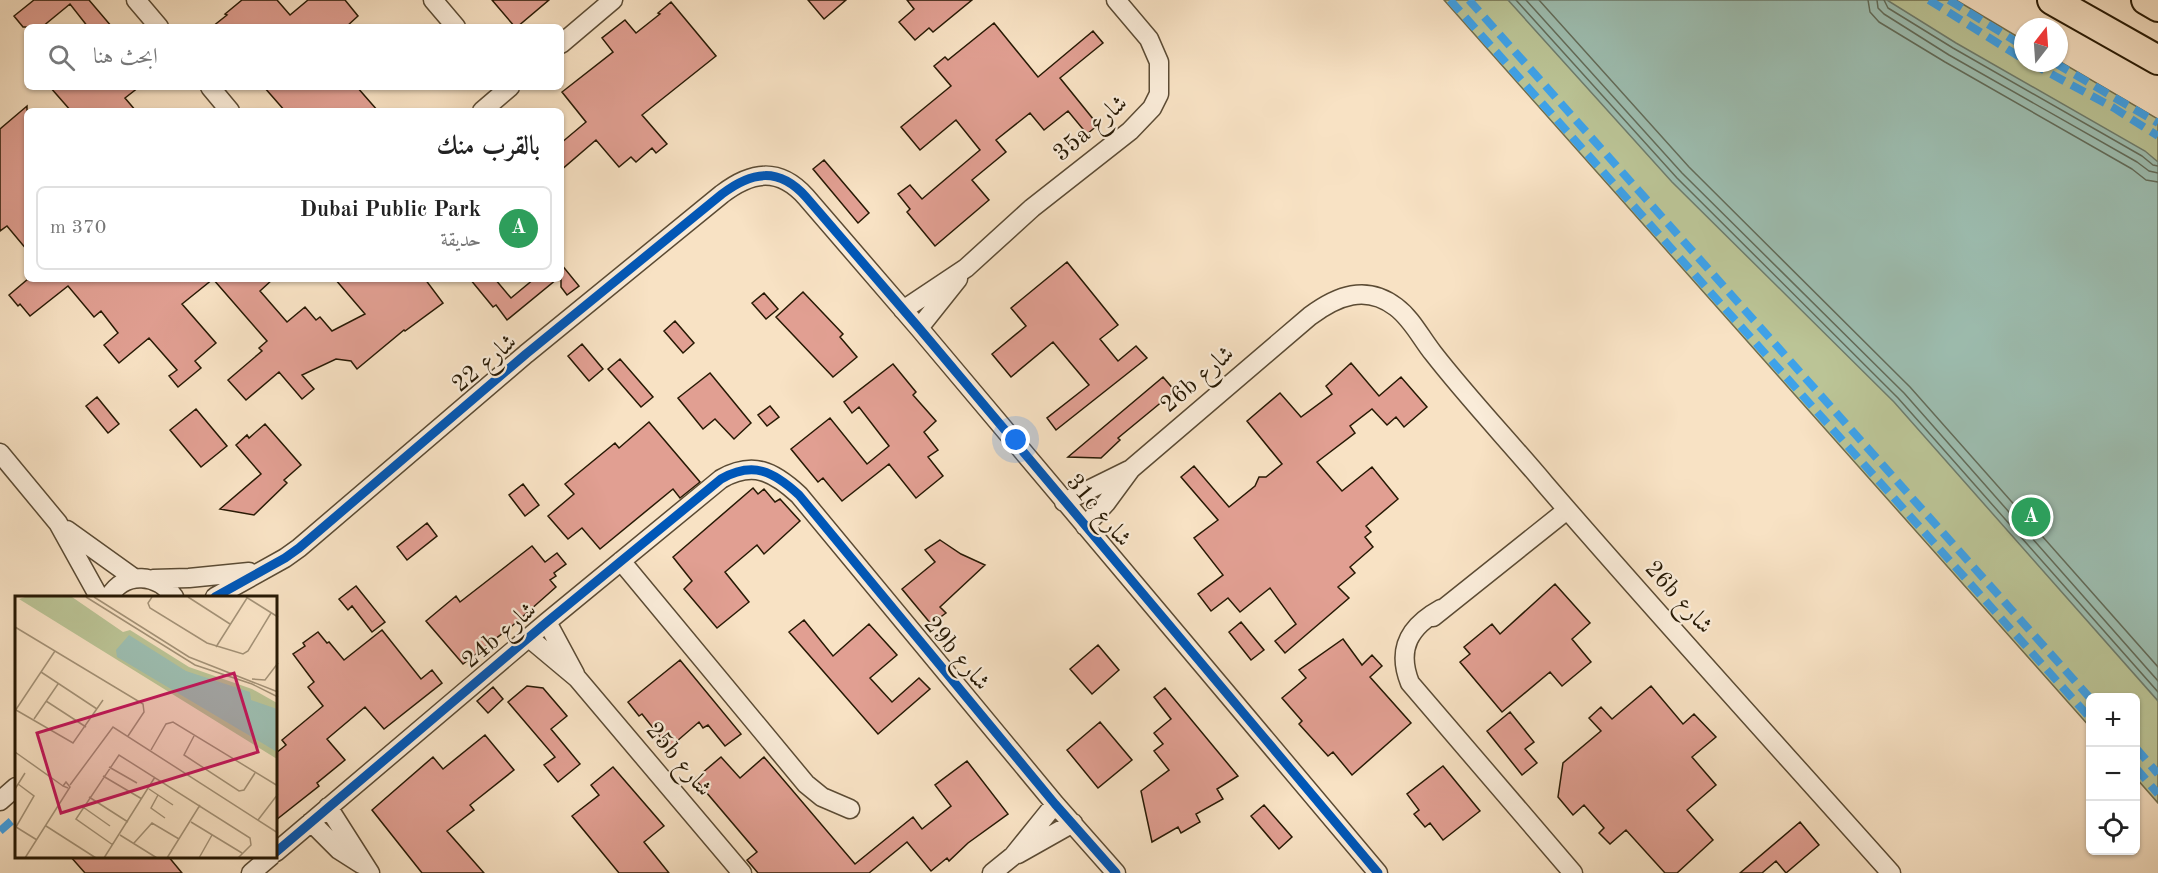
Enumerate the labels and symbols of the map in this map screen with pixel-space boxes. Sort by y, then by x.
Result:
north arrow [2014,18,2068,72]
street label: 35a شارع [1050,91,1136,171]
street label: شارع 22 [448,330,526,402]
street label: 26b شارع [1157,342,1243,423]
your location [1001,425,1030,454]
street label: 31c شارع [1056,470,1135,556]
pin: A [2012,494,2050,540]
street label: 26b شارع [1635,557,1717,643]
inset map [15,596,278,858]
street label: 24b شارع [458,598,545,678]
street label: 29b شارع [914,612,994,699]
street label: 25b شارع [636,718,716,805]

